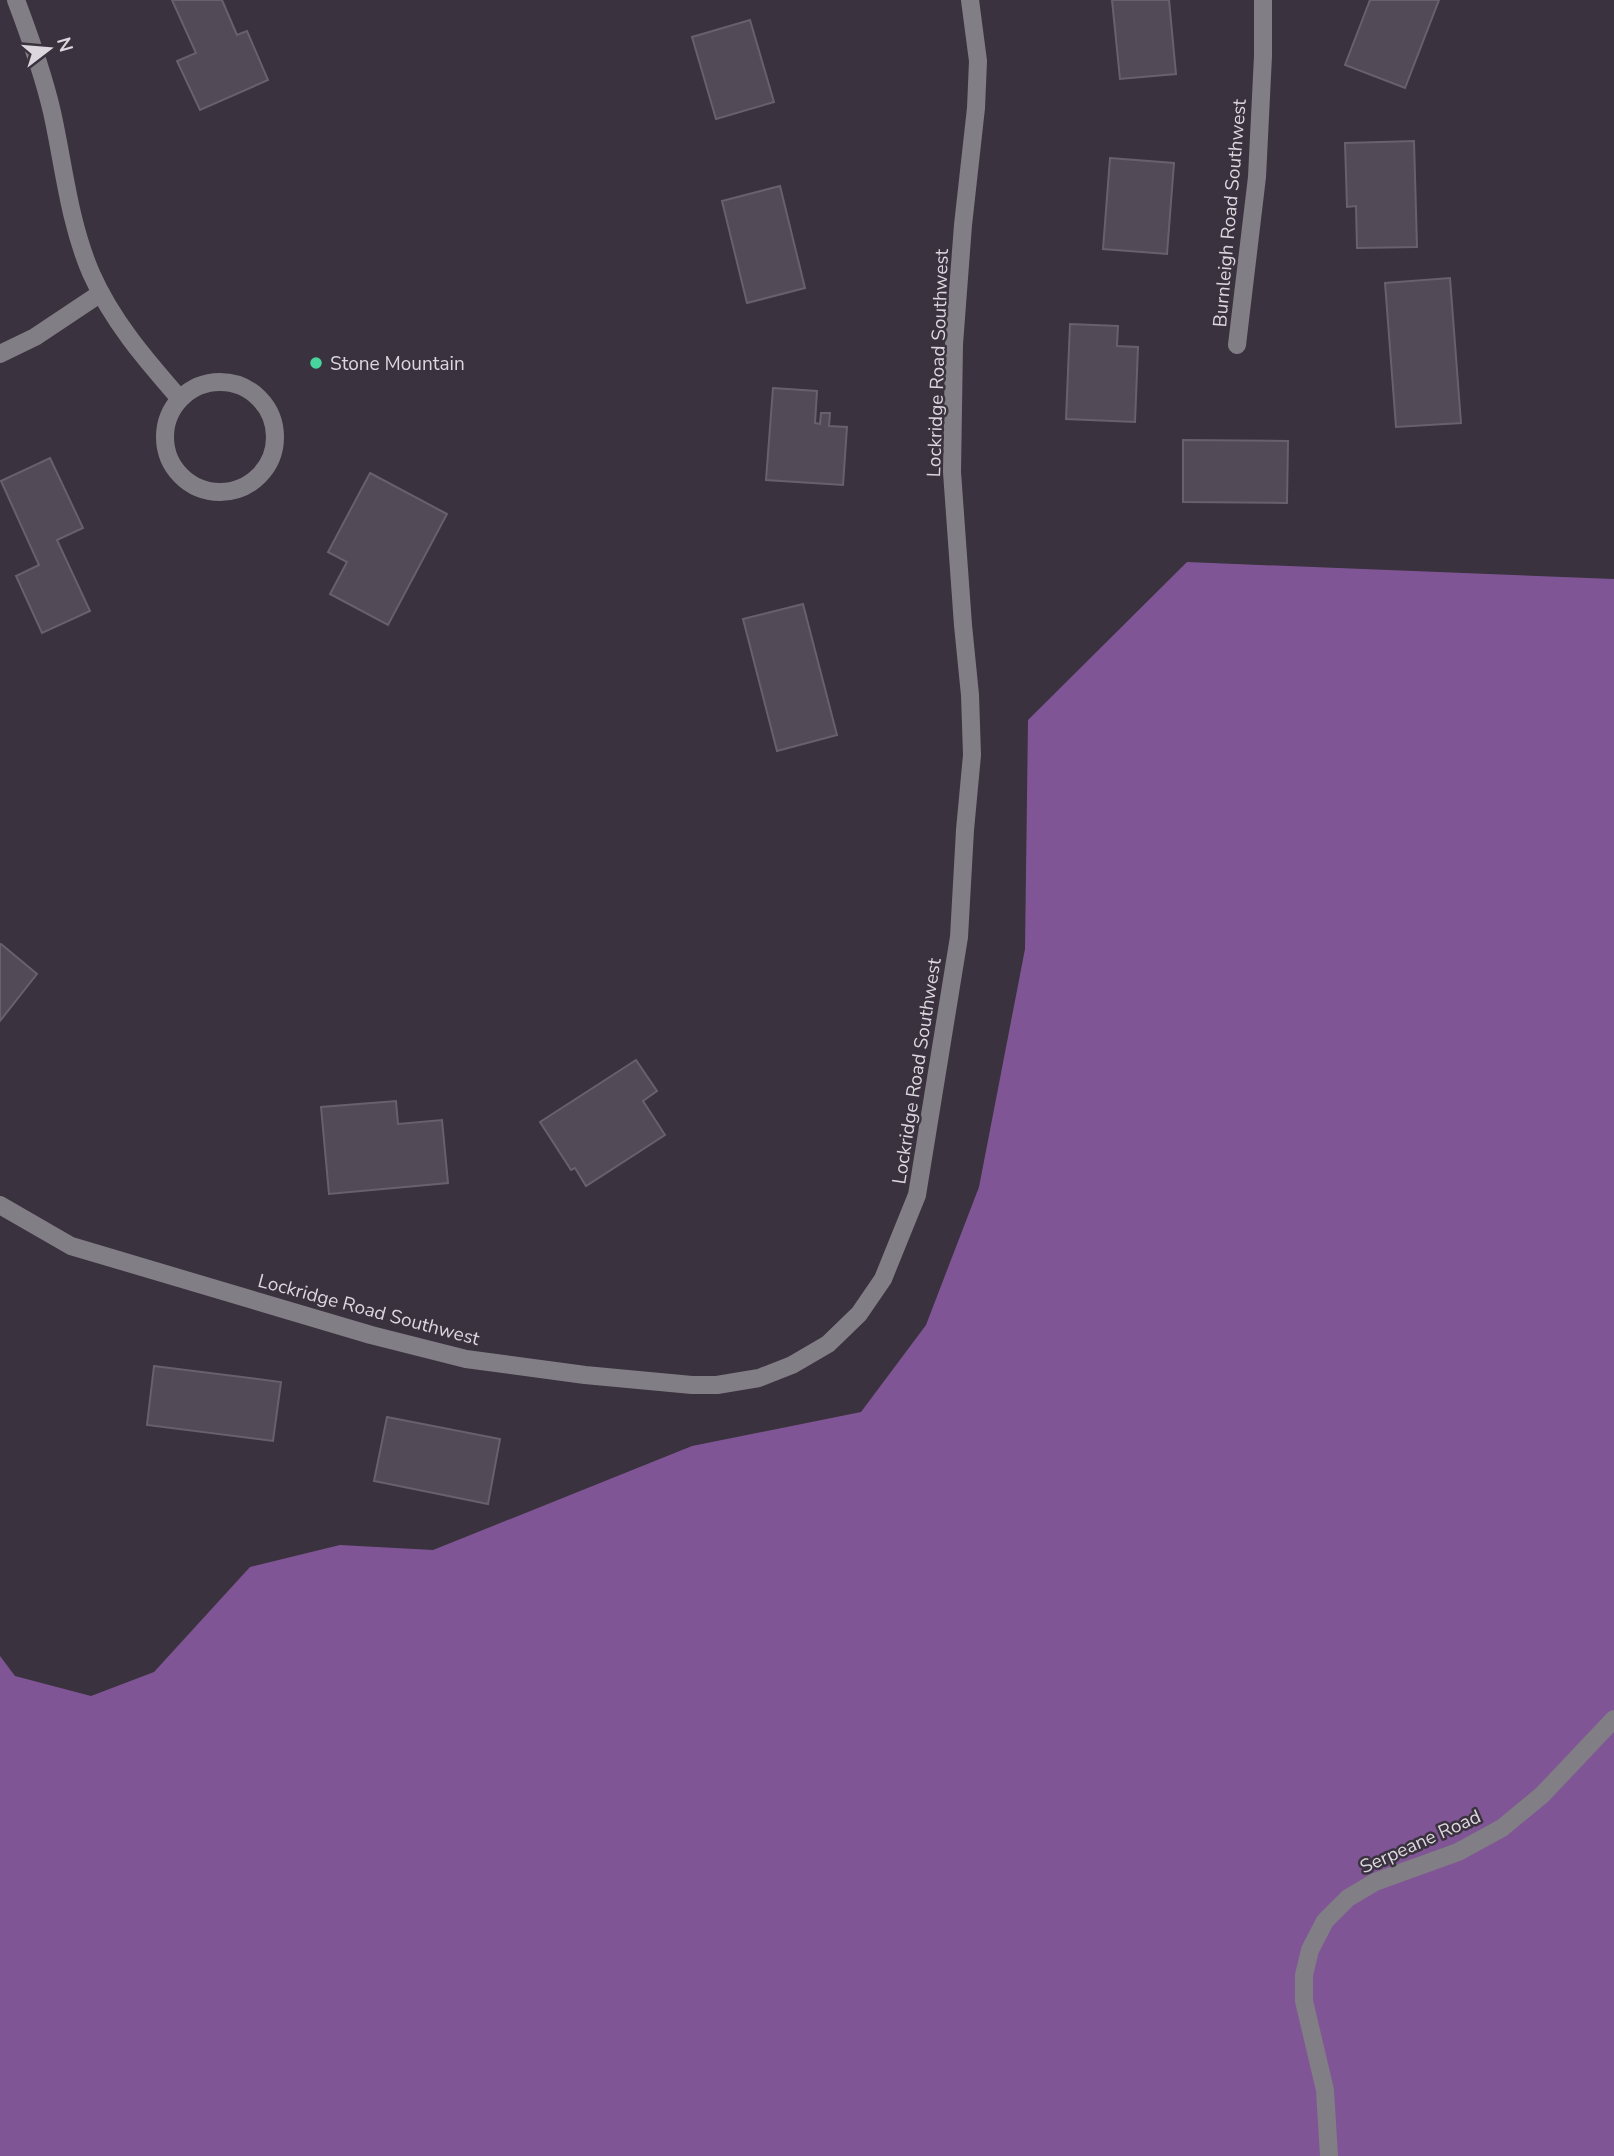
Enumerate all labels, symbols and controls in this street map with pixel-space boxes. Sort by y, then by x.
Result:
north arrow [14,14,84,84]
text: N [50,34,79,55]
street label: Burnleigh Road Southwest [1207,98,1253,328]
street label: Lockridge Road Southwest [921,248,955,478]
place label: Stone Mountain [330,351,465,377]
marker: Stone Mountain [308,355,324,371]
street label: Lockridge Road Southwest [886,956,948,1186]
street label: Lockridge Road Southwest [255,1268,483,1352]
street label: Serpeane Road [1356,1804,1485,1880]

